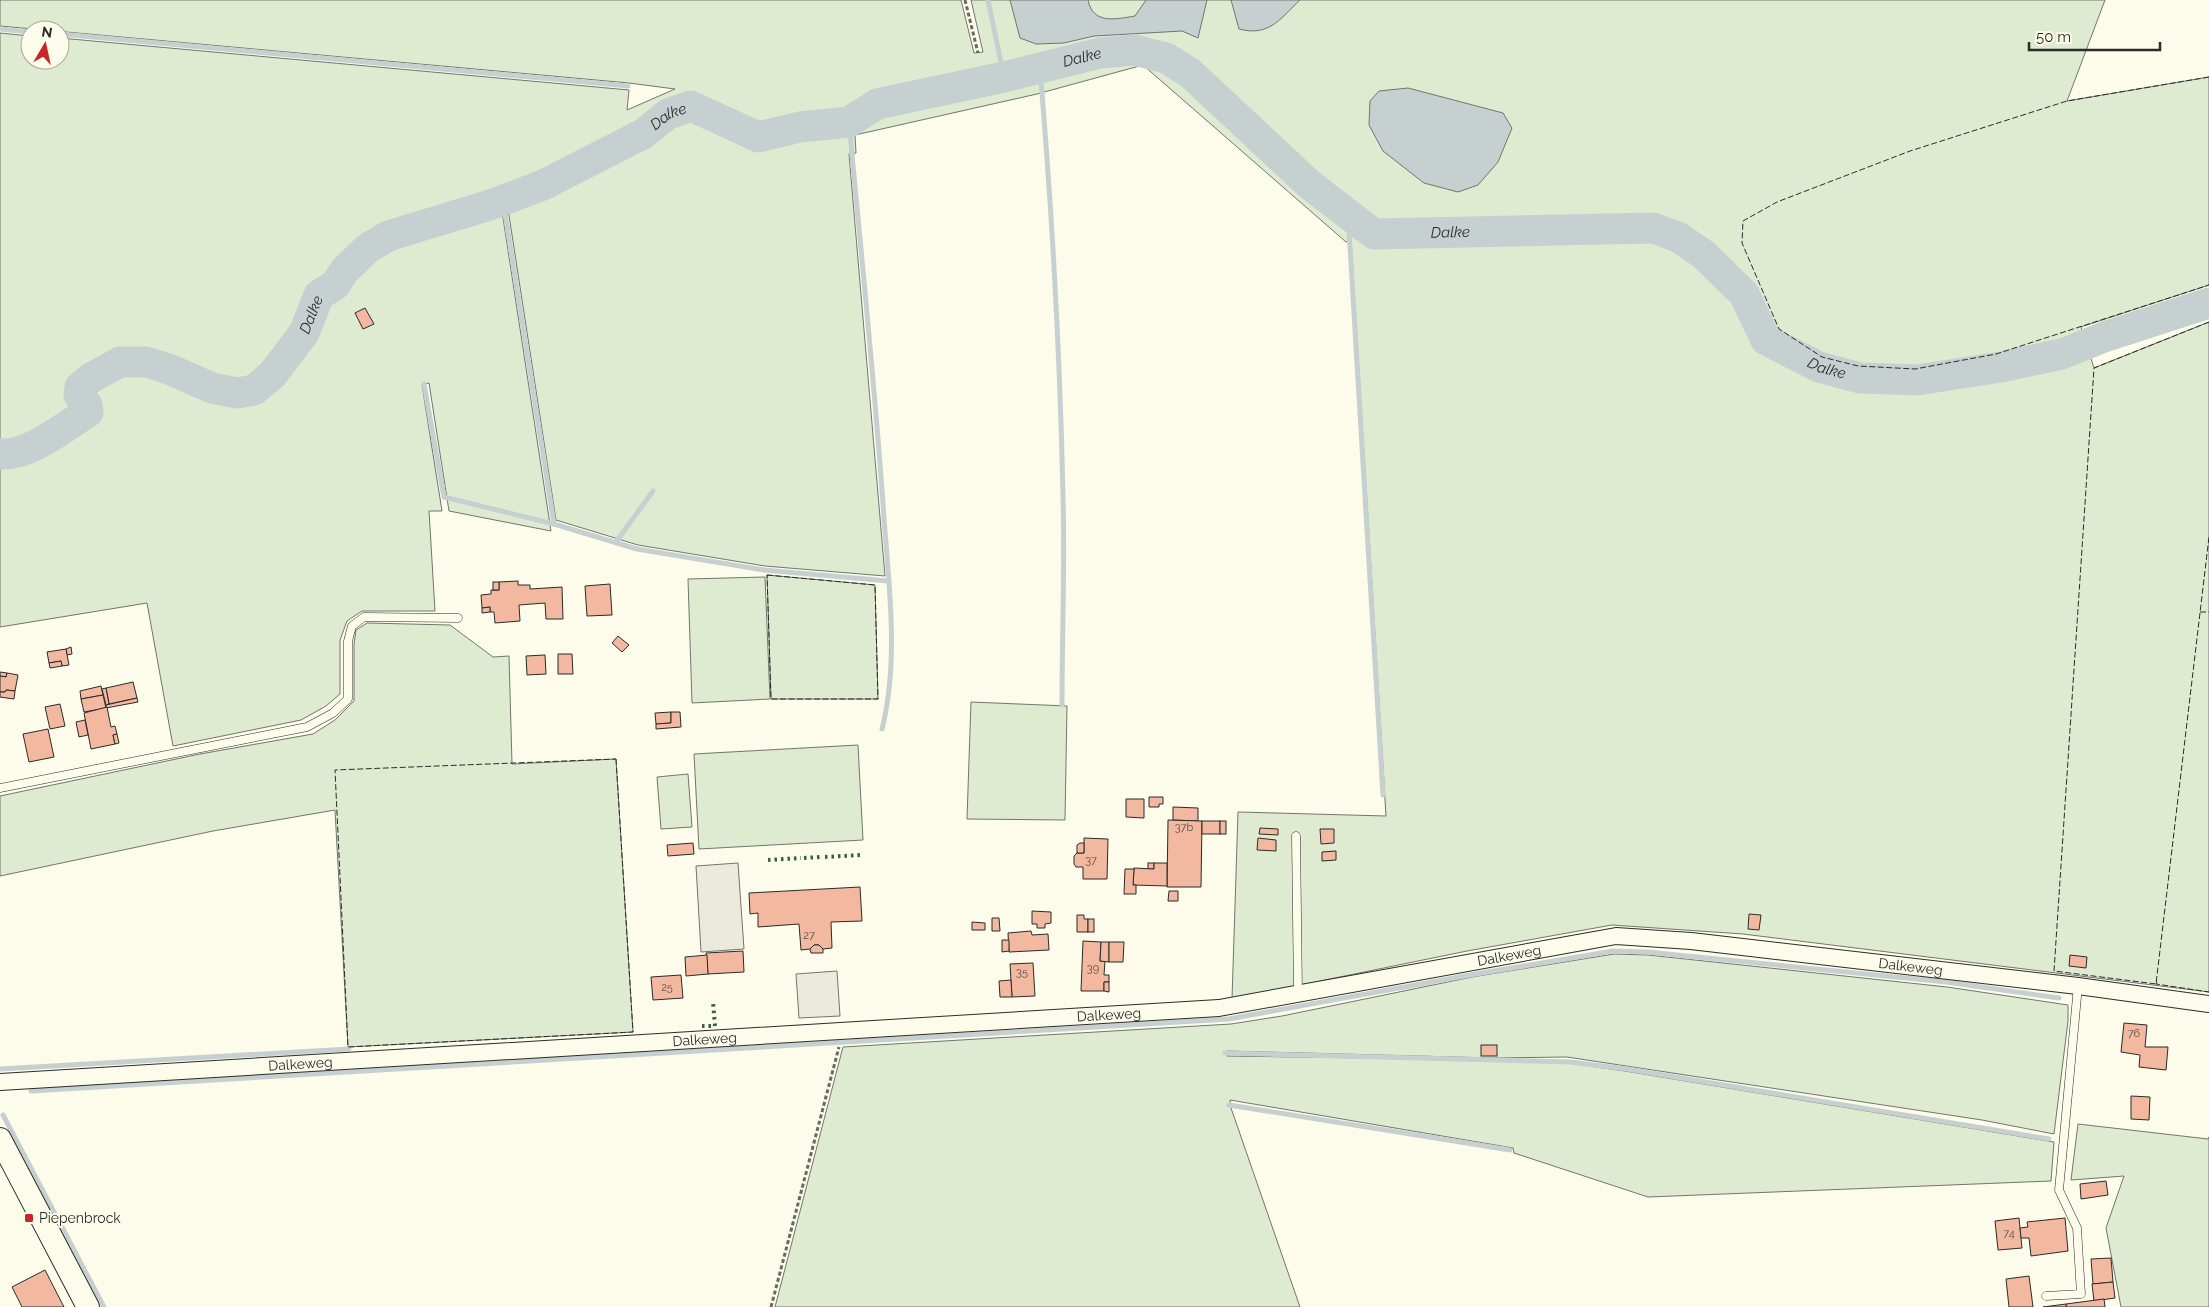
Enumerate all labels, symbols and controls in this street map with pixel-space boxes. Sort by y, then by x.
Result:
north arrow [20,20,70,70]
scale bar [2029,20,2160,52]
text: N [41,23,54,41]
text: 50 m [2036,28,2071,46]
water label: Dalke [1061,44,1103,71]
water label: Dalke [646,99,689,134]
water label: Dalke [1431,223,1470,242]
water label: Dalke [296,293,327,336]
water label: Dalke [1804,354,1848,383]
house number: 37b [1175,821,1193,834]
house number: 37 [1085,854,1097,867]
house number: 27 [803,929,815,942]
street label: Dalkeweg [1476,942,1542,969]
street label: Dalkeweg [1878,955,1944,978]
house number: 39 [1087,962,1099,975]
house number: 35 [1016,966,1028,979]
house number: 25 [661,981,673,994]
street label: Dalkeweg [1076,1005,1142,1025]
house number: 76 [2128,1027,2141,1040]
street label: Dalkeweg [672,1029,737,1049]
street label: Dalkeweg [268,1054,333,1074]
place label: Piepenbrock [39,1210,121,1226]
marker: Piepenbrock [23,1212,35,1224]
house number: 74 [2003,1227,2015,1240]

